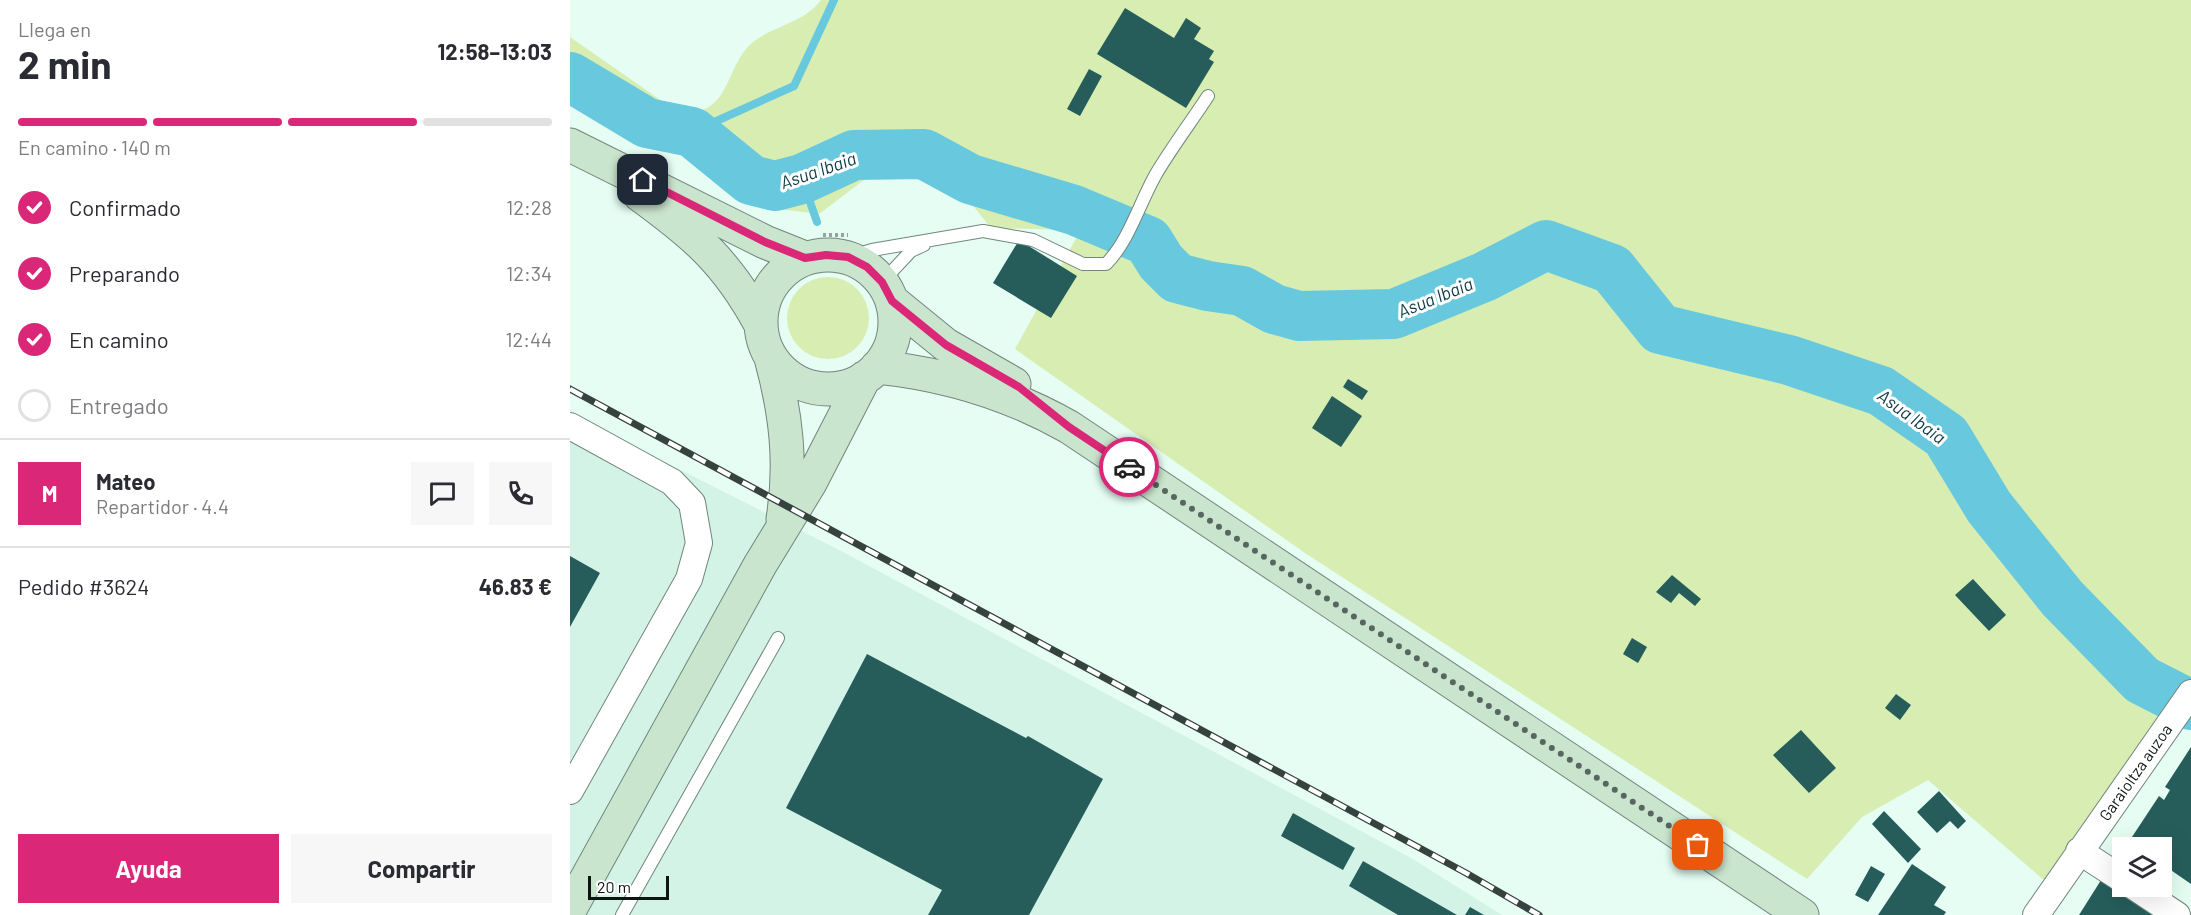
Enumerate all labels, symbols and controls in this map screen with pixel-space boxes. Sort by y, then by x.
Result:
text: Llega en [18,17,91,41]
text: 12:58–13:03 [438,38,552,64]
text: 2 min [18,40,111,87]
text: En camino · 140 m [18,135,171,159]
water label: Asua Ibaia [777,147,859,193]
pin [617,154,668,205]
icon: home [626,163,659,196]
icon: check [18,191,51,224]
text: Confirmado [69,194,181,220]
text: 12:28 [506,195,552,219]
icon: check [18,257,51,290]
text: Preparando [69,260,180,286]
text: 12:34 [506,261,552,285]
water label: Asua Ibaia [1394,272,1476,322]
icon: check [18,323,51,356]
text: En camino [69,326,169,352]
text: 12:44 [505,327,552,351]
water label: Asua Ibaia [1874,384,1950,448]
text: Entregado [69,392,169,418]
courier [1099,437,1159,497]
icon: car [1113,451,1146,484]
button: chat [411,462,474,525]
button: phone [489,462,552,525]
text: Mateo [96,468,156,494]
text: M [42,480,57,506]
text: Repartidor · 4.4 [96,494,229,518]
text: Pedido #3624 [18,573,149,599]
text: 46.83 € [479,573,552,599]
street label: Garaioltza auzoa [2095,720,2175,824]
pin [1672,819,1723,870]
icon: bag [1681,828,1714,861]
button: Ayuda [18,834,279,903]
button: Compartir [291,834,552,903]
map controls [2112,837,2172,897]
button: layers [2112,837,2172,897]
scale bar [588,873,669,900]
text: 20 m [597,877,631,896]

